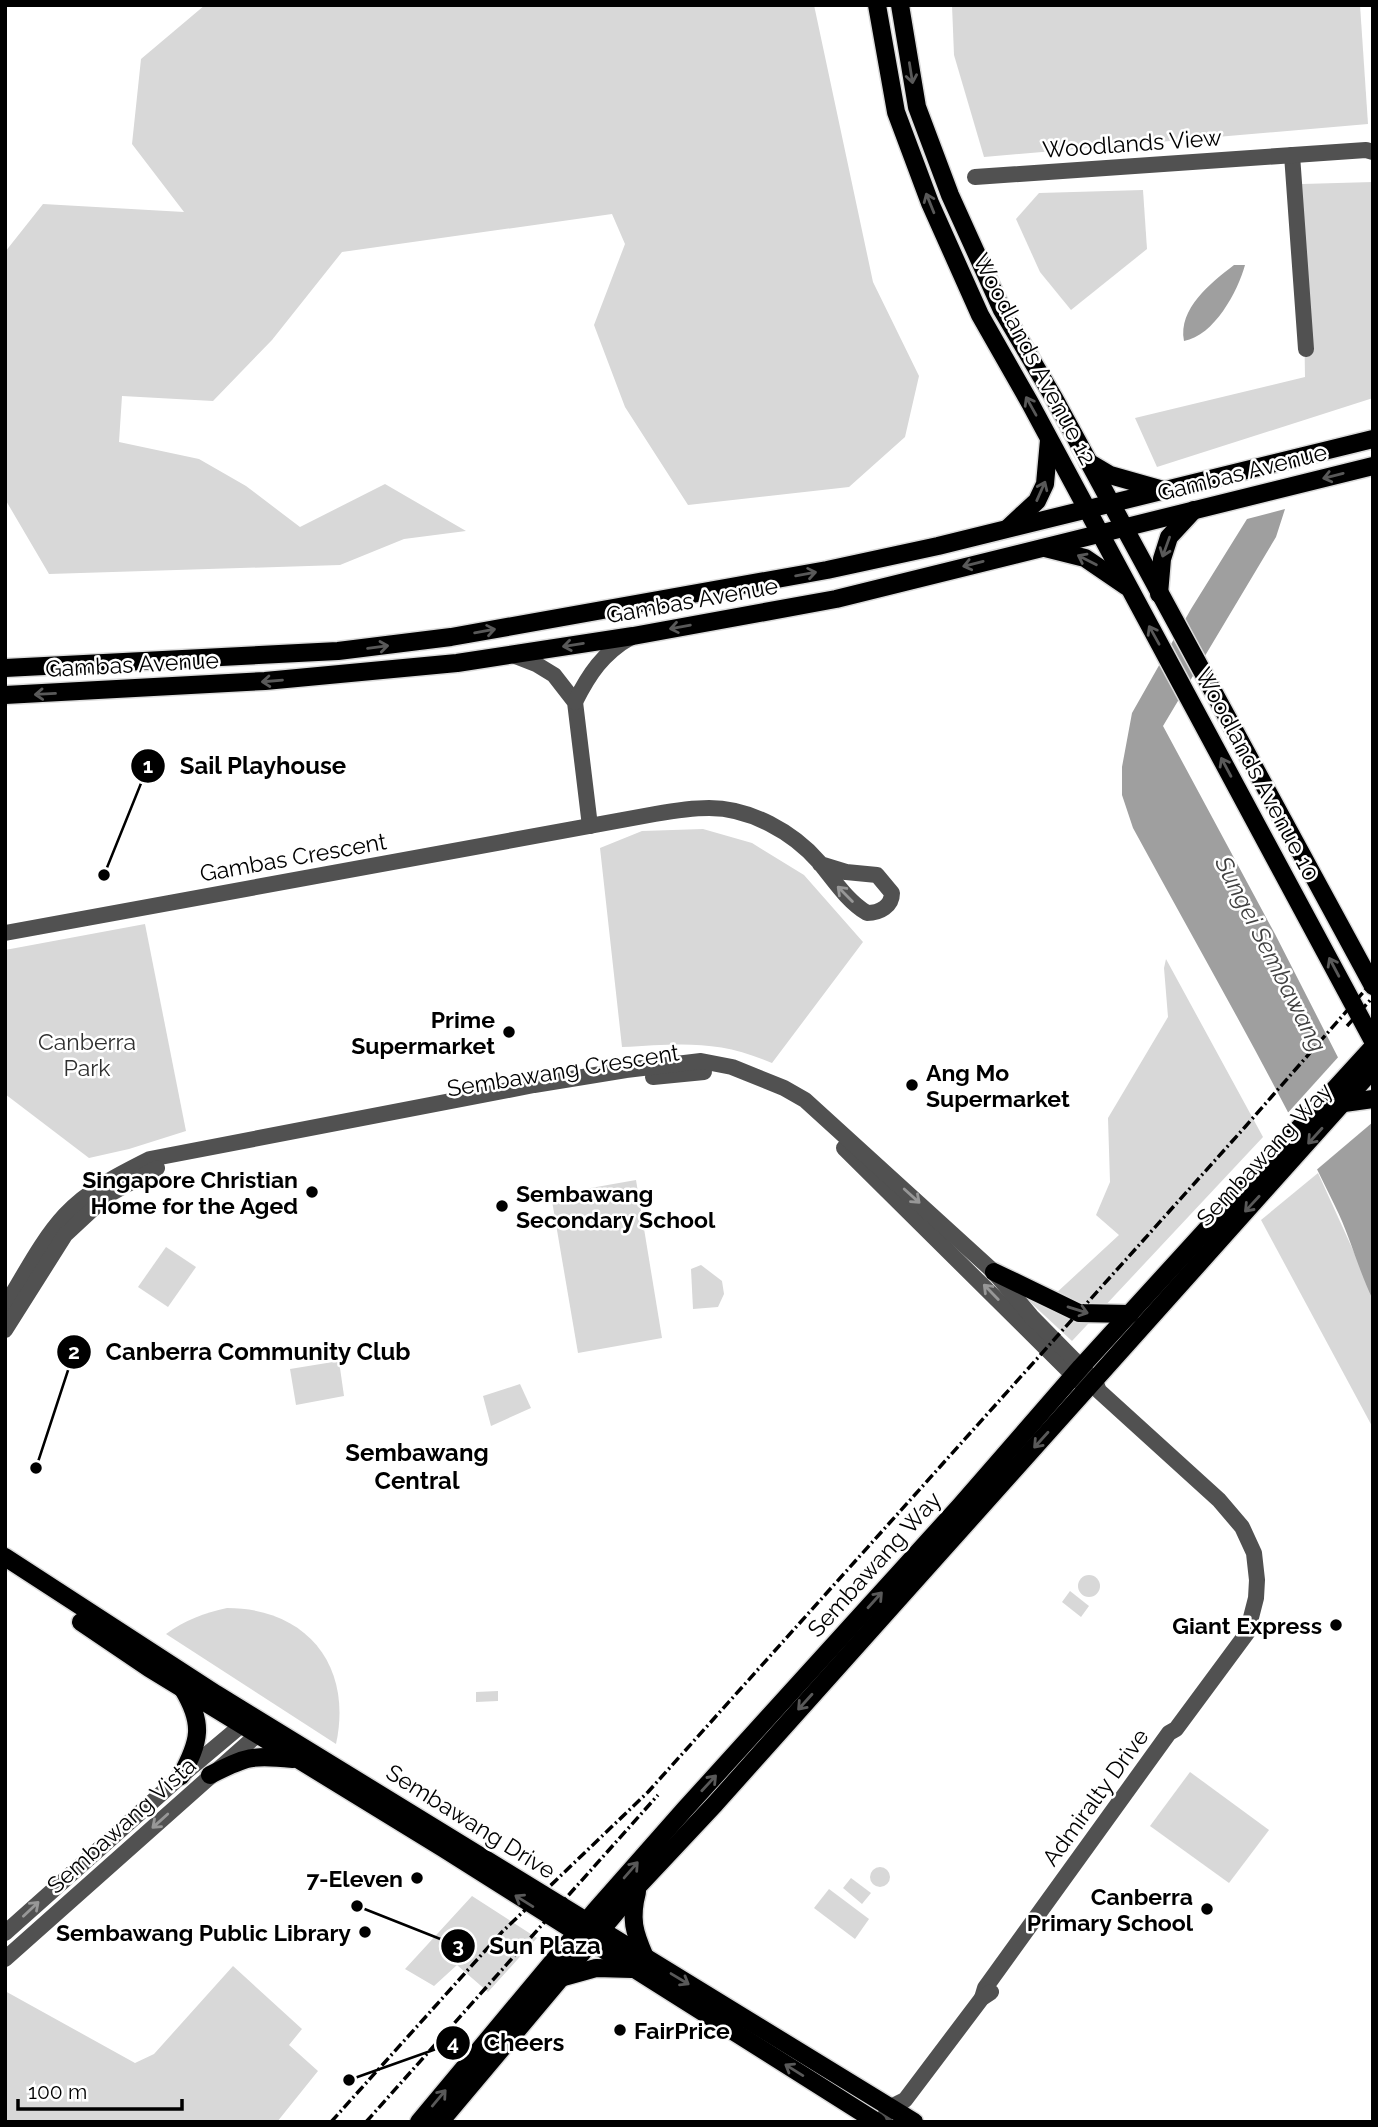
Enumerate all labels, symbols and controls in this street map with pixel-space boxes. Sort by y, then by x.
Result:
one-way arrow [905,61,918,83]
street label: Woodlands View [1042,123,1223,163]
one-way arrow [923,192,936,214]
street label: Woodlands Avenue 12 [968,249,1102,469]
one-way arrow [1024,396,1037,417]
street label: Gambas Avenue [1154,438,1330,506]
one-way arrow [1322,470,1344,483]
one-way arrow [1035,481,1048,502]
one-way arrow [1159,535,1171,557]
one-way arrow [1077,553,1098,567]
one-way arrow [962,558,985,571]
one-way arrow [794,567,817,580]
street label: Gambas Avenue [604,572,780,628]
one-way arrow [669,621,691,635]
one-way arrow [473,624,496,637]
one-way arrow [1147,625,1161,645]
one-way arrow [562,639,585,652]
one-way arrow [366,640,389,653]
street label: Gambas Avenue [44,646,220,682]
street label: Woodlands Avenue 10 [1190,663,1326,885]
one-way arrow [261,675,284,688]
one-way arrow [34,687,57,700]
callout: Sail Playhouse [131,743,361,788]
text: Sail Playhouse [180,751,346,780]
text: 1 [143,753,153,778]
one-way arrow [1219,757,1233,777]
street label: Gambas Crescent [198,827,389,887]
water label: Sungei Sembawang [1209,850,1333,1057]
one-way arrow [837,886,854,903]
one-way arrow [1327,957,1340,978]
place label: Prime Supermarket [351,1006,495,1059]
marker: Prime Supermarket [501,1024,517,1040]
park label: Canberra Park [38,1028,136,1081]
street label: Sembawang Crescent [445,1038,681,1102]
place label: Ang Mo Supermarket [926,1059,1070,1112]
marker: Ang Mo Supermarket [904,1077,920,1093]
street label: Sembawang Way [1191,1077,1337,1231]
one-way arrow [1307,1126,1323,1144]
place label: Singapore Christian Home for the Aged [82,1166,298,1219]
place label: Sembawang Secondary School [516,1180,716,1233]
marker: Singapore Christian Home for the Aged [304,1184,320,1200]
one-way arrow [903,1188,921,1204]
one-way arrow [1243,1195,1260,1212]
marker: Sembawang Secondary School [494,1198,510,1214]
one-way arrow [983,1284,1000,1301]
one-way arrow [1067,1304,1089,1317]
callout: Canberra Community Club [56,1329,425,1374]
text: Canberra Community Club [105,1337,411,1366]
text: 2 [68,1339,80,1364]
one-way arrow [1033,1431,1049,1449]
district label: Sembawang Central [345,1438,489,1495]
street label: Sembawang Way [802,1486,946,1642]
one-way arrow [867,1591,883,1609]
place label: Giant Express [1172,1612,1322,1639]
marker: Giant Express [1328,1617,1344,1633]
one-way arrow [797,1693,813,1711]
street label: Admiralty Drive [1036,1723,1154,1871]
street label: Sembawang Vista [41,1751,201,1899]
street label: Sembawang Drive [381,1758,561,1884]
one-way arrow [701,1774,717,1792]
one-way arrow [151,1813,169,1829]
one-way arrow [623,1861,639,1879]
place label: 7-Eleven [307,1865,403,1892]
marker: 7-Eleven [409,1870,425,1886]
place label: Canberra Primary School [1027,1883,1194,1936]
one-way arrow [515,1894,535,1908]
one-way arrow [22,1901,40,1917]
marker: Canberra Primary School [1199,1901,1215,1917]
place label: Sembawang Public Library [56,1919,351,1946]
callout: Sun Plaza [440,1923,615,1968]
marker: Sembawang Public Library [357,1924,373,1940]
text: Sun Plaza [489,1931,601,1960]
text: 3 [452,1933,464,1958]
one-way arrow [670,1972,690,1986]
place label: FairPrice [634,2017,730,2044]
callout: Cheers [435,2020,579,2065]
marker: FairPrice [612,2022,628,2038]
text: Cheers [484,2028,565,2057]
text: 4 [447,2030,459,2055]
one-way arrow [785,2063,804,2078]
scale bar [18,2068,182,2112]
text: 100 m [28,2079,87,2104]
one-way arrow [431,2089,447,2107]

